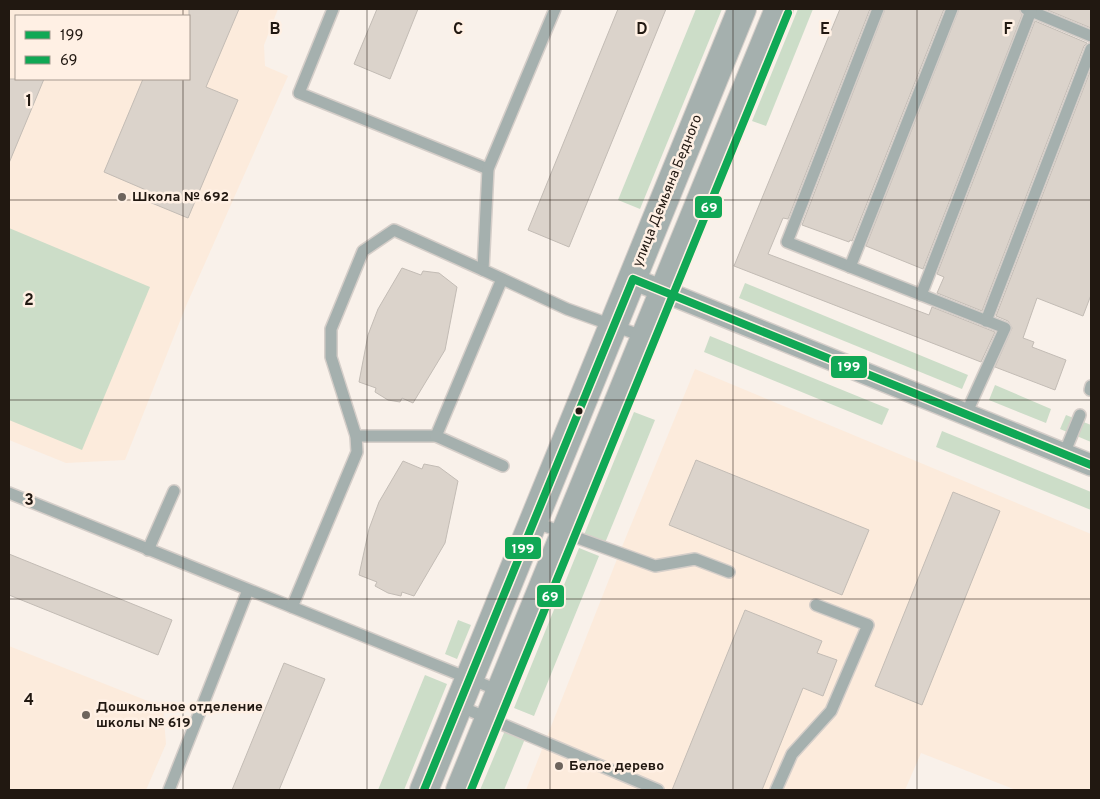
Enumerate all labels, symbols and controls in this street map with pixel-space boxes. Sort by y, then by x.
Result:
legend [15,15,190,80]
text: B [269,20,281,40]
text: C [453,20,463,40]
text: D [636,20,648,40]
text: E [820,20,830,40]
text: F [1003,20,1013,40]
text: 199 [60,27,84,46]
text: 69 [60,52,77,71]
text: 1 [26,92,32,112]
street label: улица Демьяна Бедного [630,112,706,270]
place label: Школа № 692 [132,189,229,206]
marker: Школа № 692 [116,191,128,203]
line badge: 69 [694,195,723,219]
text: 69 [700,200,718,217]
text: 2 [24,291,34,311]
line badge: 199 [830,355,868,379]
text: 199 [838,359,860,376]
unlabelled marker [574,406,584,416]
text: 3 [24,491,34,511]
line badge: 199 [504,536,542,560]
text: 199 [512,541,534,558]
line badge: 69 [536,584,565,608]
text: 69 [541,589,559,606]
text: 4 [24,691,34,711]
place label: Дошкольное отделение школы № 619 [96,699,263,732]
marker: Дошкольное отделение школы № 619 [80,709,92,721]
place label: Белое дерево [569,758,664,775]
marker: Белое дерево [553,760,565,772]

